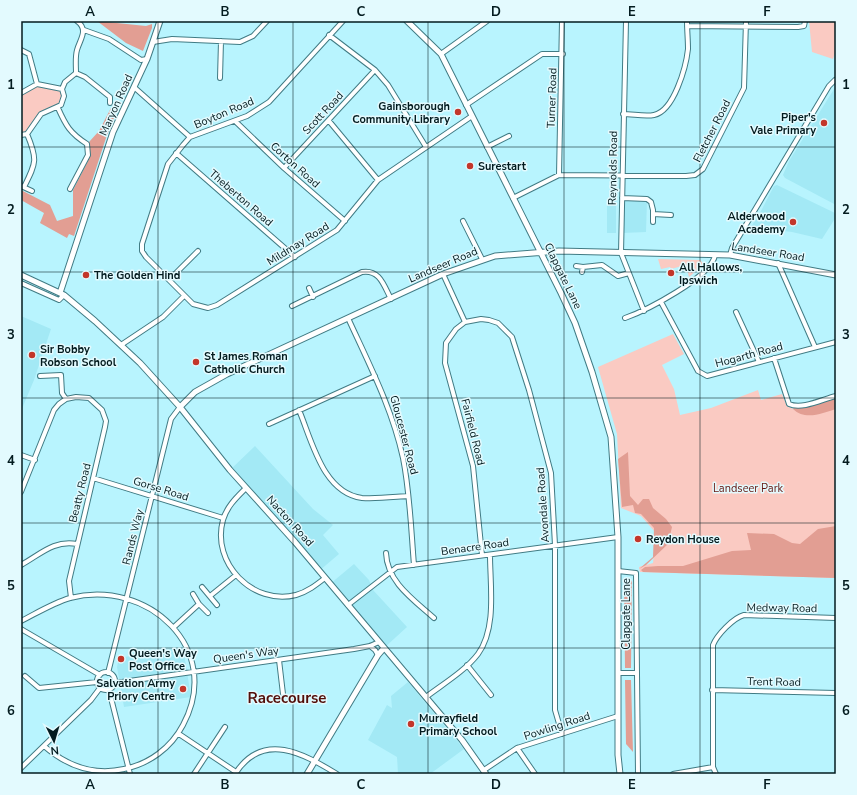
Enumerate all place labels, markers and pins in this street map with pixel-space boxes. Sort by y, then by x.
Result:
place label: Gainsborough Community Library [352,99,450,127]
marker: Gainsborough Community Library [453,107,463,117]
place label: Piper's Vale Primary [749,110,816,138]
marker: Piper's Vale Primary [819,118,829,128]
place label: Surestart [478,159,527,174]
marker: Surestart [465,161,475,171]
place label: Alderwood Academy [728,209,785,237]
marker: Alderwood Academy [788,217,798,227]
place label: All Hallows, Ipswich [679,260,742,288]
place label: The Golden Hind [94,268,180,283]
marker: All Hallows, Ipswich [666,268,676,278]
marker: The Golden Hind [81,270,91,280]
place label: Sir Bobby Robson School [40,342,117,370]
place label: St James Roman Catholic Church [204,349,288,377]
marker: Sir Bobby Robson School [27,350,37,360]
marker: St James Roman Catholic Church [191,357,201,367]
place label: Reydon House [646,532,720,547]
marker: Reydon House [633,534,643,544]
place label: Queen's Way Post Office [129,646,197,674]
marker: Queen's Way Post Office [116,654,126,664]
place label: Salvation Army Priory Centre [96,676,175,704]
marker: Salvation Army Priory Centre [178,684,188,694]
place label: Murrayfield Primary School [419,711,497,739]
marker: Murrayfield Primary School [406,719,416,729]

